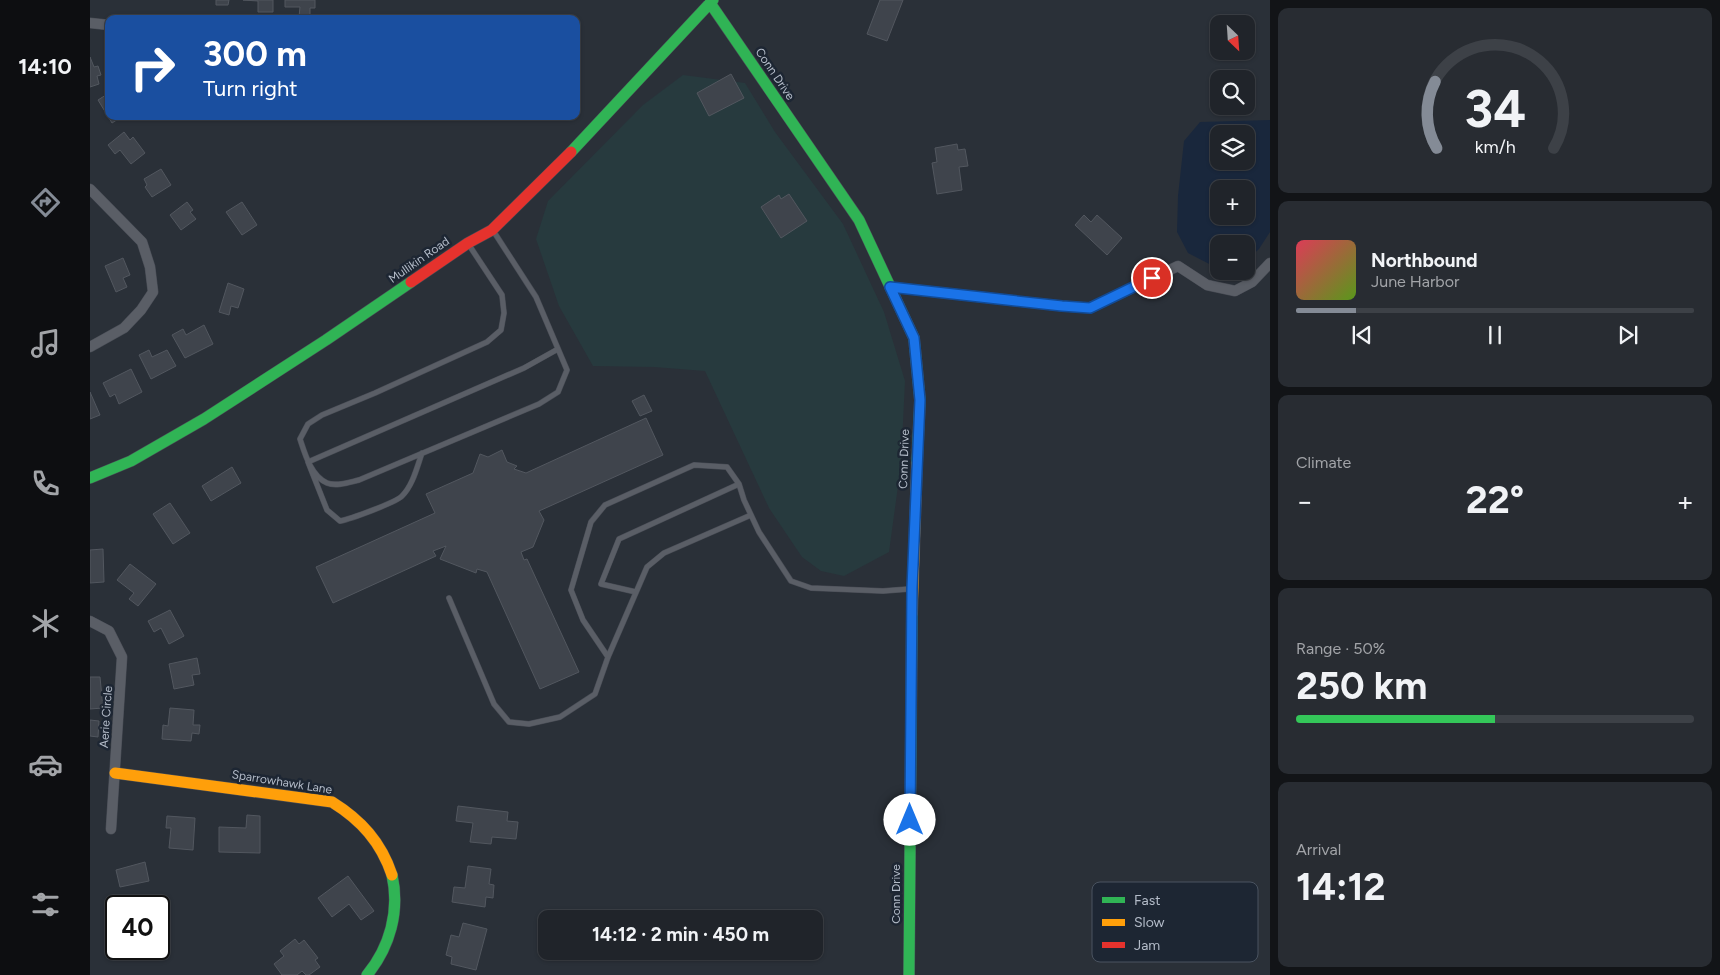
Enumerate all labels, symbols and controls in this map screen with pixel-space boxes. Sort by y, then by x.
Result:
north arrow [1210,15,1255,60]
map controls [1210,15,1255,280]
text: 300 m [203,33,307,75]
icon: right [120,35,185,100]
street label: Conn Drive [752,45,798,103]
text: 14:10 [18,53,72,80]
button: search [1210,70,1255,115]
text: Turn right [203,75,298,102]
text: 34 [1464,78,1526,140]
button: layers [1210,125,1255,170]
text: km/h [1475,136,1515,157]
button: + [1210,180,1255,225]
icon: directions [28,185,63,220]
street label: Mullikin Road [386,234,452,286]
button: − [1210,235,1255,280]
text: Northbound [1371,249,1478,272]
pin [1131,257,1173,299]
icon: arrive [1138,264,1166,292]
text: June Harbor [1371,272,1459,291]
icon: previous [1348,321,1376,349]
icon: pause [1481,321,1509,349]
icon: next [1614,321,1642,349]
icon: music [28,326,63,361]
street label: Conn Drive [896,428,912,489]
text: Climate [1296,453,1351,472]
icon: phone [28,466,63,501]
text: 22° [1466,477,1524,523]
text: − [1296,484,1313,518]
text: + [1677,484,1694,518]
icon: climate [28,606,63,641]
text: Range · 50% [1296,639,1385,658]
text: 250 km [1296,663,1427,709]
street label: Aerie Circle [97,685,115,748]
icon: car [28,747,63,782]
street label: Sparrowhawk Lane [231,767,334,797]
position arrow [883,793,935,845]
text: Arrival [1296,840,1341,859]
street label: Conn Drive [889,864,903,924]
text: 14:12 [1296,864,1386,910]
legend [1092,882,1258,962]
icon: filters [28,887,63,922]
text: Fast [1134,892,1160,909]
speed limit sign: 40 [105,895,170,960]
text: Slow [1134,914,1165,931]
text: 14:12 · 2 min · 450 m [592,923,769,946]
text: Jam [1134,937,1160,954]

